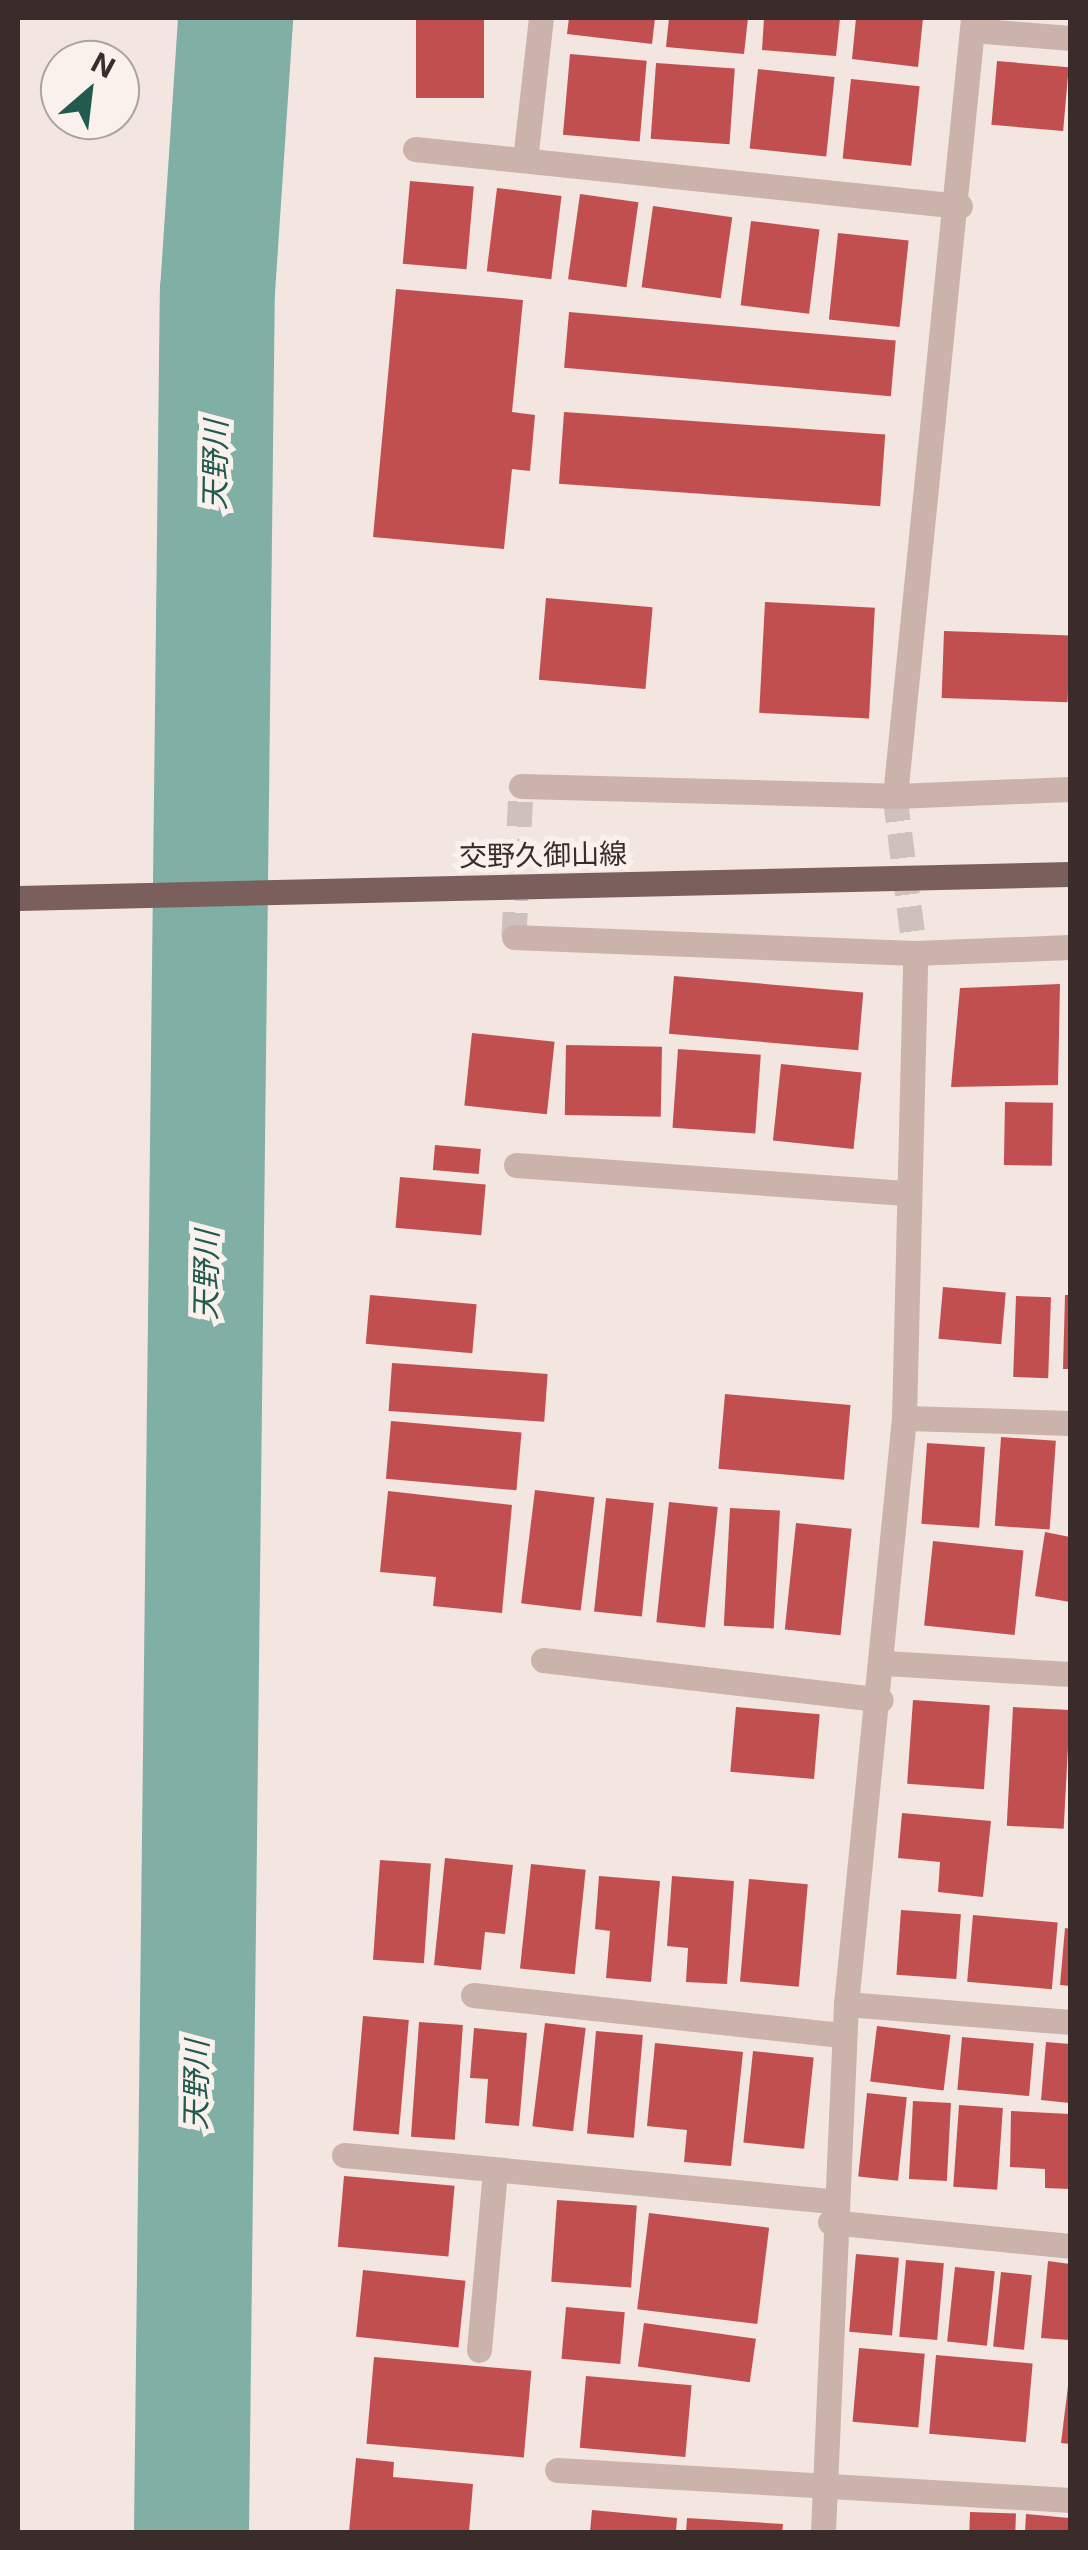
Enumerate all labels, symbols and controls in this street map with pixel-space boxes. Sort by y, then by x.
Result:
north arrow [40,40,140,140]
text: N [86,45,121,85]
water label: 天野川 [196,420,234,510]
street label: 交野久御山線 [459,837,627,873]
water label: 天野川 [187,1230,225,1320]
water label: 天野川 [177,2040,215,2130]

